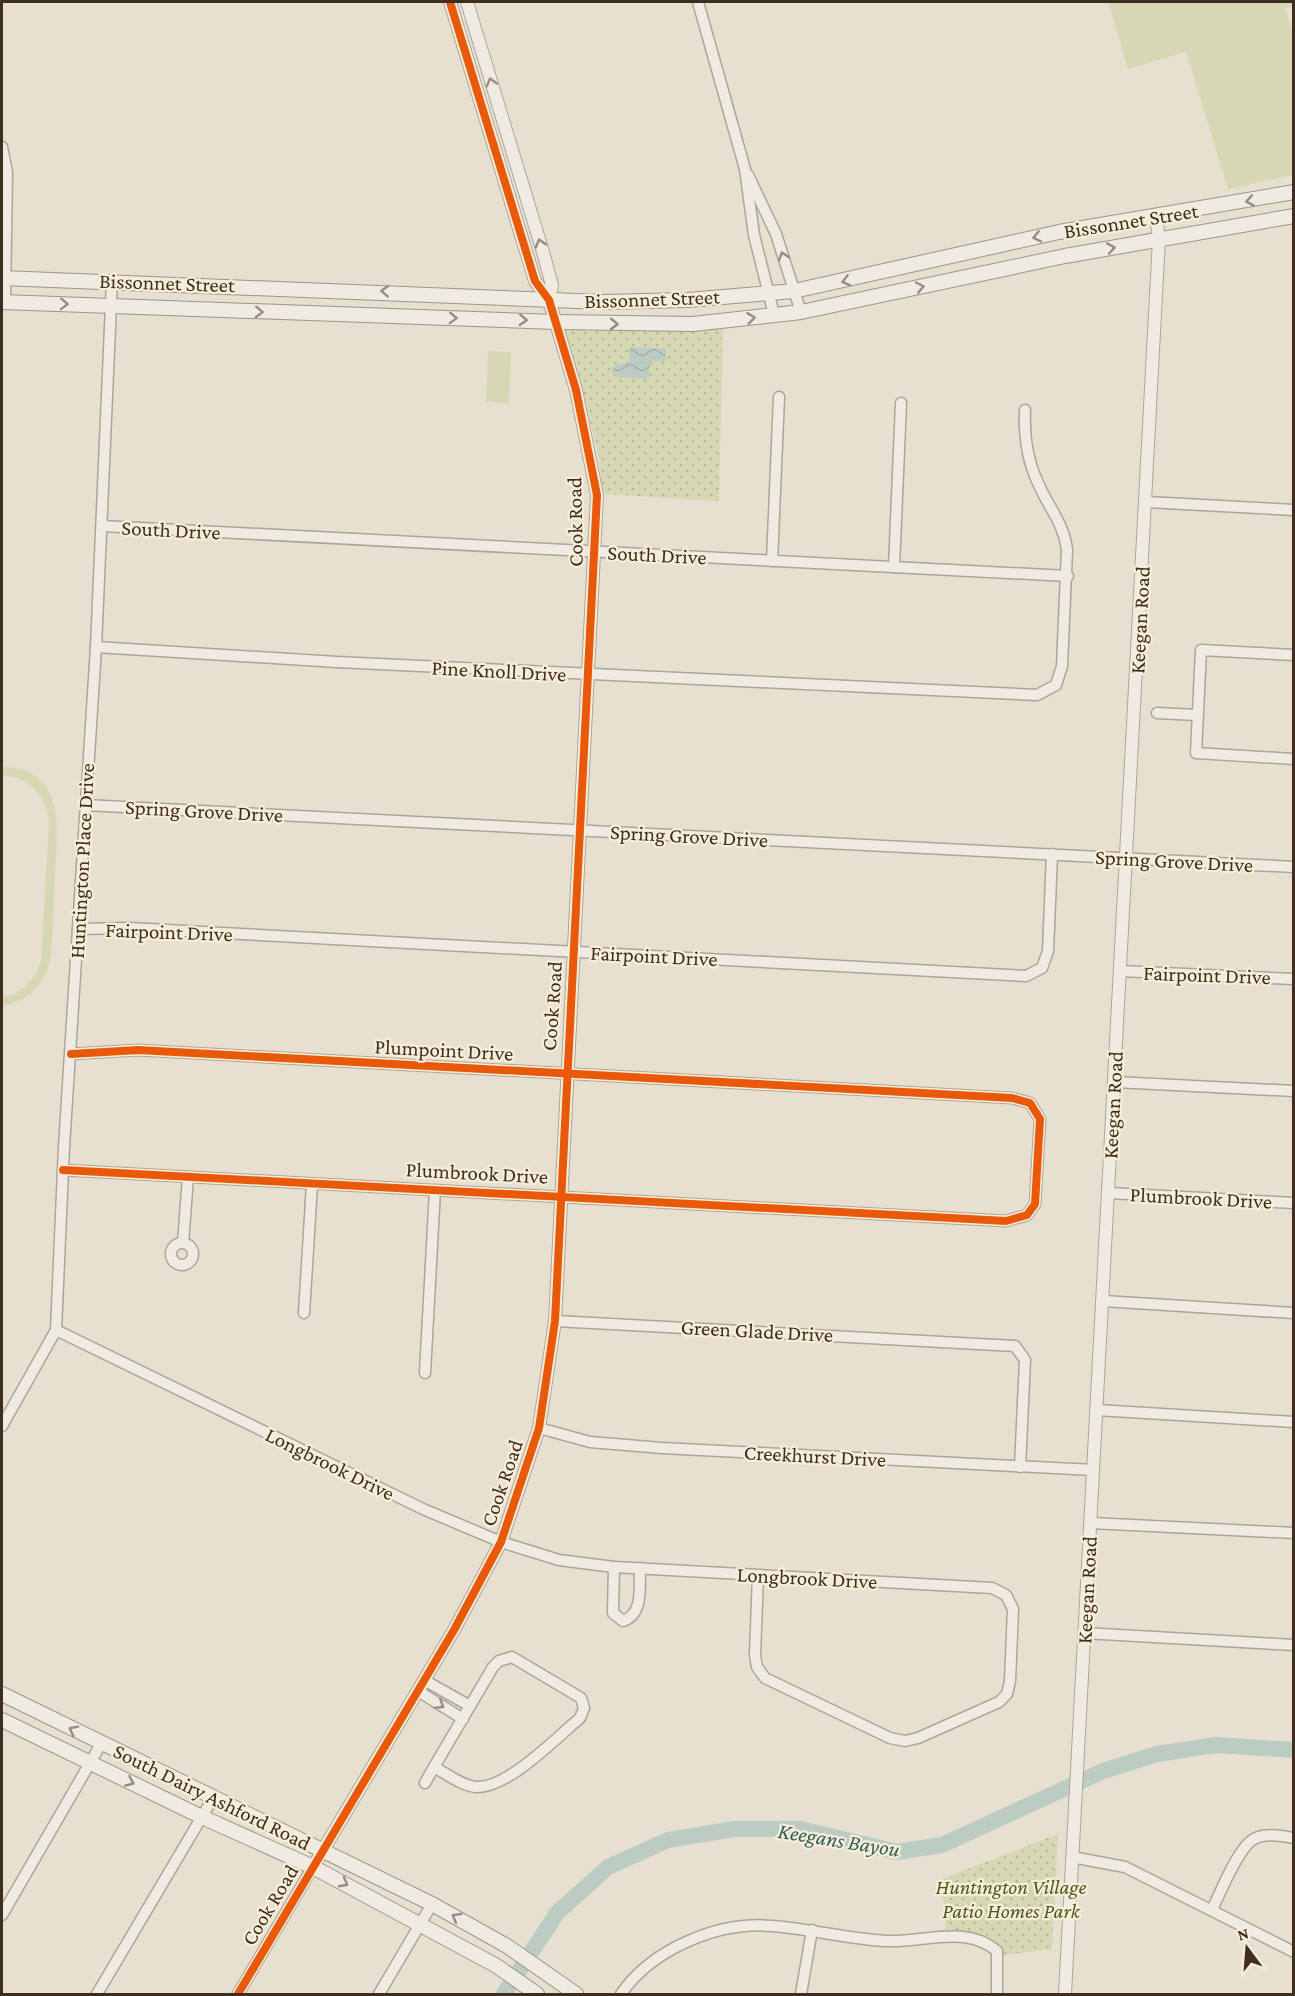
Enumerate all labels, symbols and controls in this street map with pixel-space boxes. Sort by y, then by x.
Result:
one-way arrow [486,77,498,88]
one-way arrow [1246,195,1255,207]
street label: Bissonnet Street [1062,198,1201,243]
one-way arrow [1032,230,1042,243]
one-way arrow [535,238,548,249]
one-way arrow [1105,242,1115,255]
one-way arrow [778,251,790,262]
street label: Bissonnet Street [99,269,236,297]
one-way arrow [842,273,852,286]
one-way arrow [914,281,924,294]
one-way arrow [381,285,390,298]
street label: Bissonnet Street [584,285,721,313]
one-way arrow [59,297,68,310]
one-way arrow [254,306,263,318]
one-way arrow [449,311,458,324]
one-way arrow [747,312,756,325]
one-way arrow [519,314,528,327]
one-way arrow [610,318,619,330]
street label: Cook Road [562,477,588,567]
street label: South Drive [121,515,221,545]
street label: South Drive [607,540,707,570]
street label: Keegan Road [1125,566,1155,674]
street label: Pine Knoll Drive [431,655,567,687]
street label: Huntington Place Drive [65,763,99,959]
street label: Spring Grove Drive [124,795,284,827]
street label: Spring Grove Drive [609,820,769,852]
street label: Spring Grove Drive [1094,845,1254,877]
street label: Fairpoint Drive [105,918,233,946]
street label: Fairpoint Drive [590,941,718,971]
street label: Cook Road [537,960,567,1052]
street label: Fairpoint Drive [1143,961,1271,989]
street label: Plumpoint Drive [374,1034,514,1066]
street label: Keegan Road [1098,1051,1128,1159]
street label: Plumbrook Drive [405,1157,549,1189]
street label: Plumbrook Drive [1129,1182,1273,1214]
street label: Green Glade Drive [680,1315,834,1347]
street label: Longbrook Drive [262,1422,398,1506]
street label: Cook Road [476,1437,528,1529]
street label: Creekhurst Drive [743,1440,887,1472]
street label: Keegan Road [1072,1536,1102,1644]
street label: Longbrook Drive [736,1562,878,1594]
one-way arrow [434,1697,444,1709]
one-way arrow [69,1725,80,1737]
street label: South Dairy Ashford Road [109,1739,315,1855]
one-way arrow [123,1775,134,1787]
water label: Keegans Bayou [776,1818,902,1862]
street label: Cook Road [237,1860,303,1950]
park label: Huntington Village Patio Homes Park [935,1875,1087,1923]
one-way arrow [338,1876,348,1887]
one-way arrow [452,1913,462,1924]
north arrow [1217,1918,1277,1978]
text: N [1235,1924,1251,1944]

